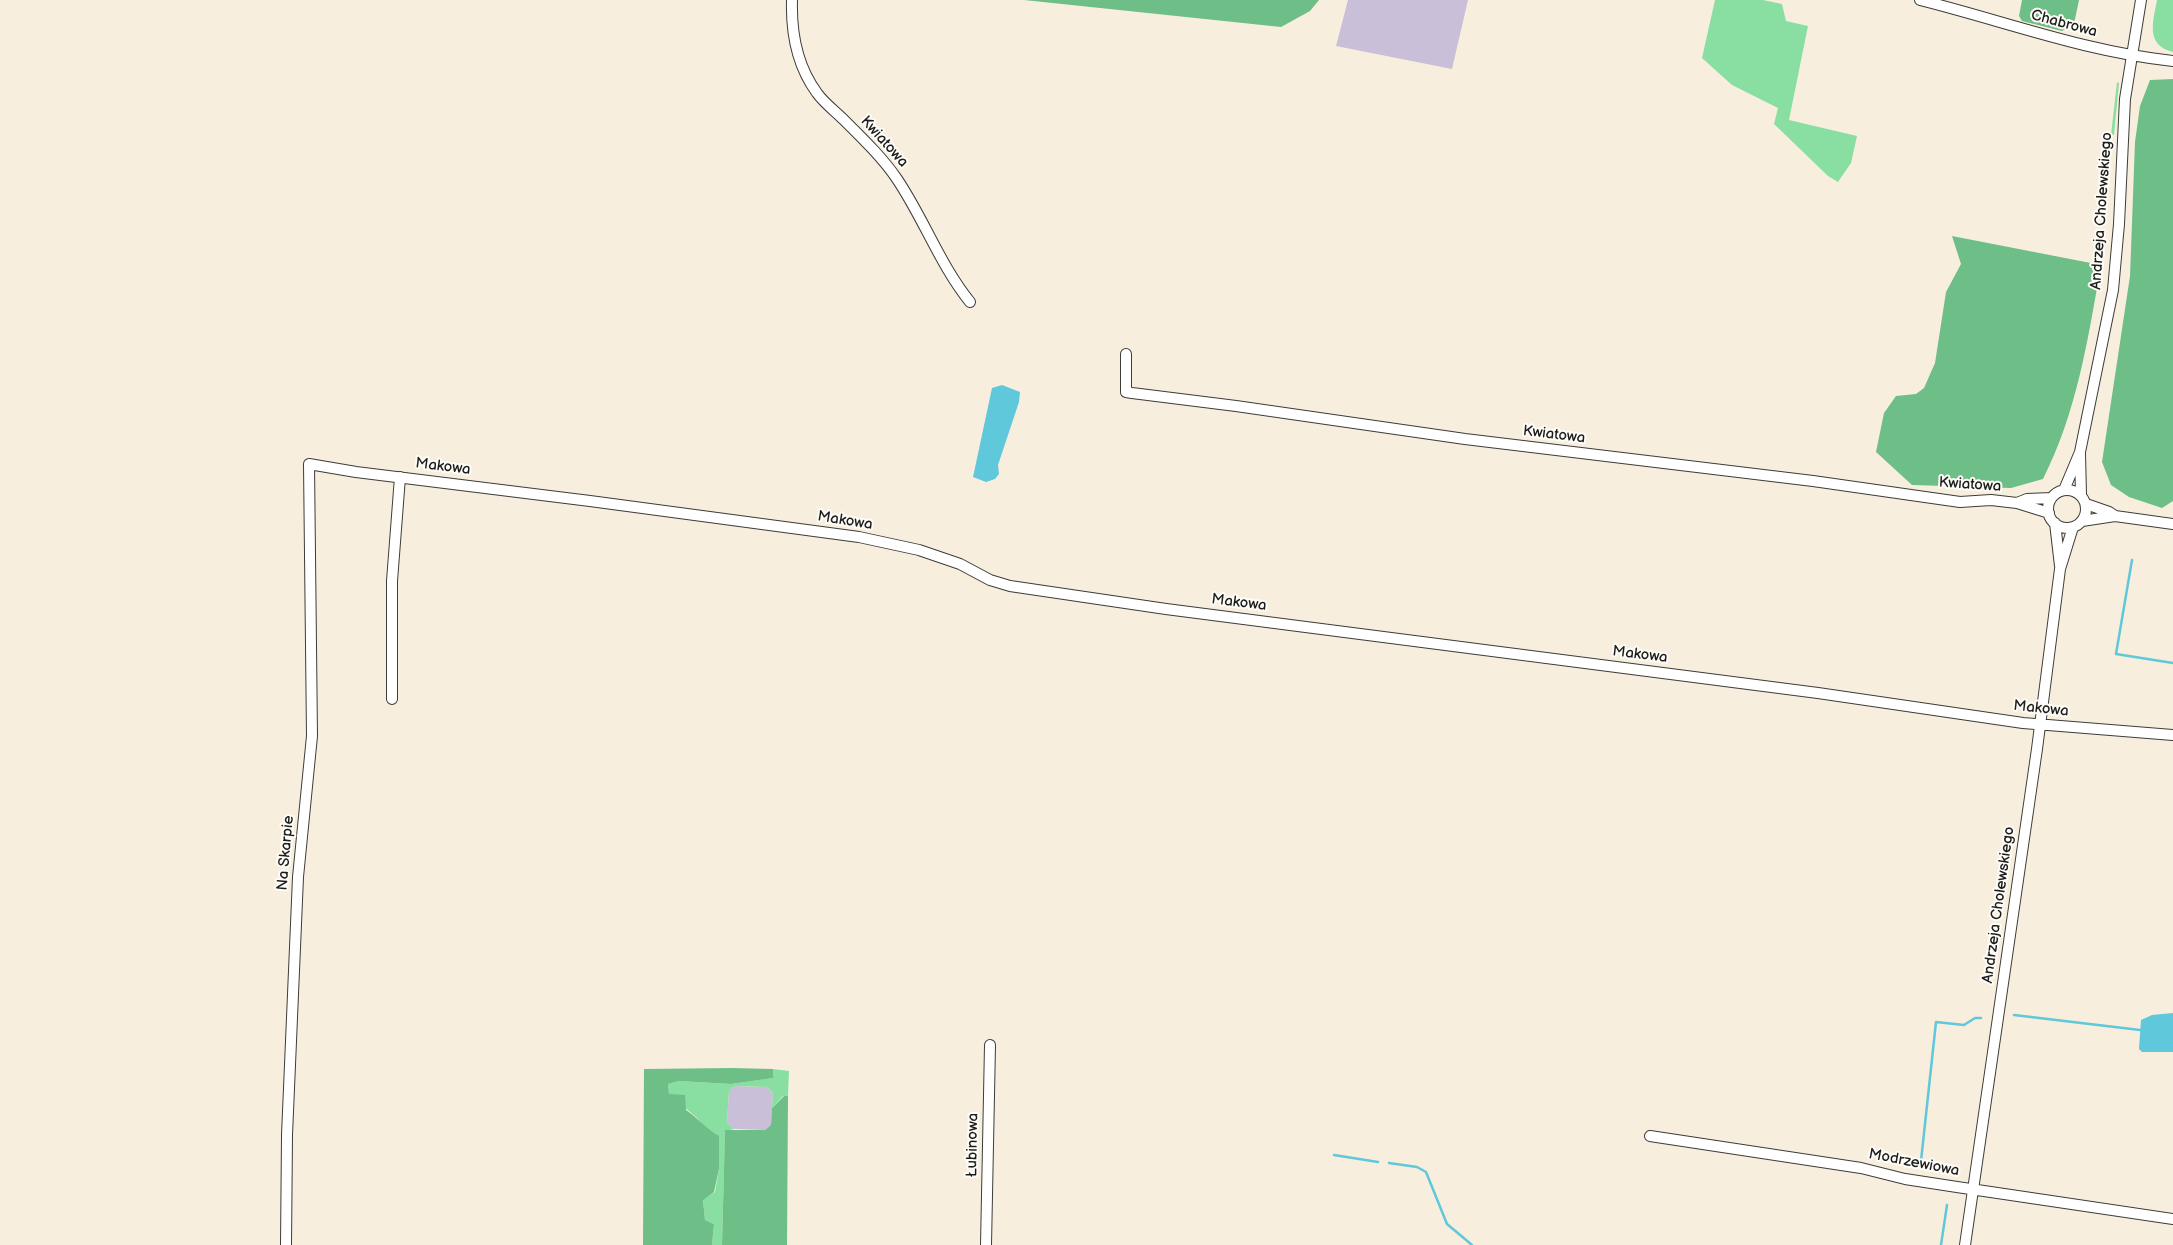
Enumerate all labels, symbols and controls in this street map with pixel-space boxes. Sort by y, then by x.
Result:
street label: Chabrowa [2029,7,2099,41]
street label: Kwiatowa [856,113,912,171]
street label: Andrzeja Cholewskiego [2088,132,2116,290]
street label: Kwiatowa [1522,422,1586,448]
street label: Makowa [414,455,472,479]
street label: Kwiatowa [1938,474,2002,496]
street label: Makowa [816,508,874,534]
street label: Makowa [1210,591,1268,615]
street label: Makowa [1611,643,1669,667]
street label: Makowa [2013,697,2069,721]
street label: Na Skarpie [274,815,298,891]
street label: Andrzeja Cholewskiego [1979,826,2019,984]
street label: Łubinowa [963,1113,983,1177]
street label: Modrzewiowa [1867,1145,1961,1181]

